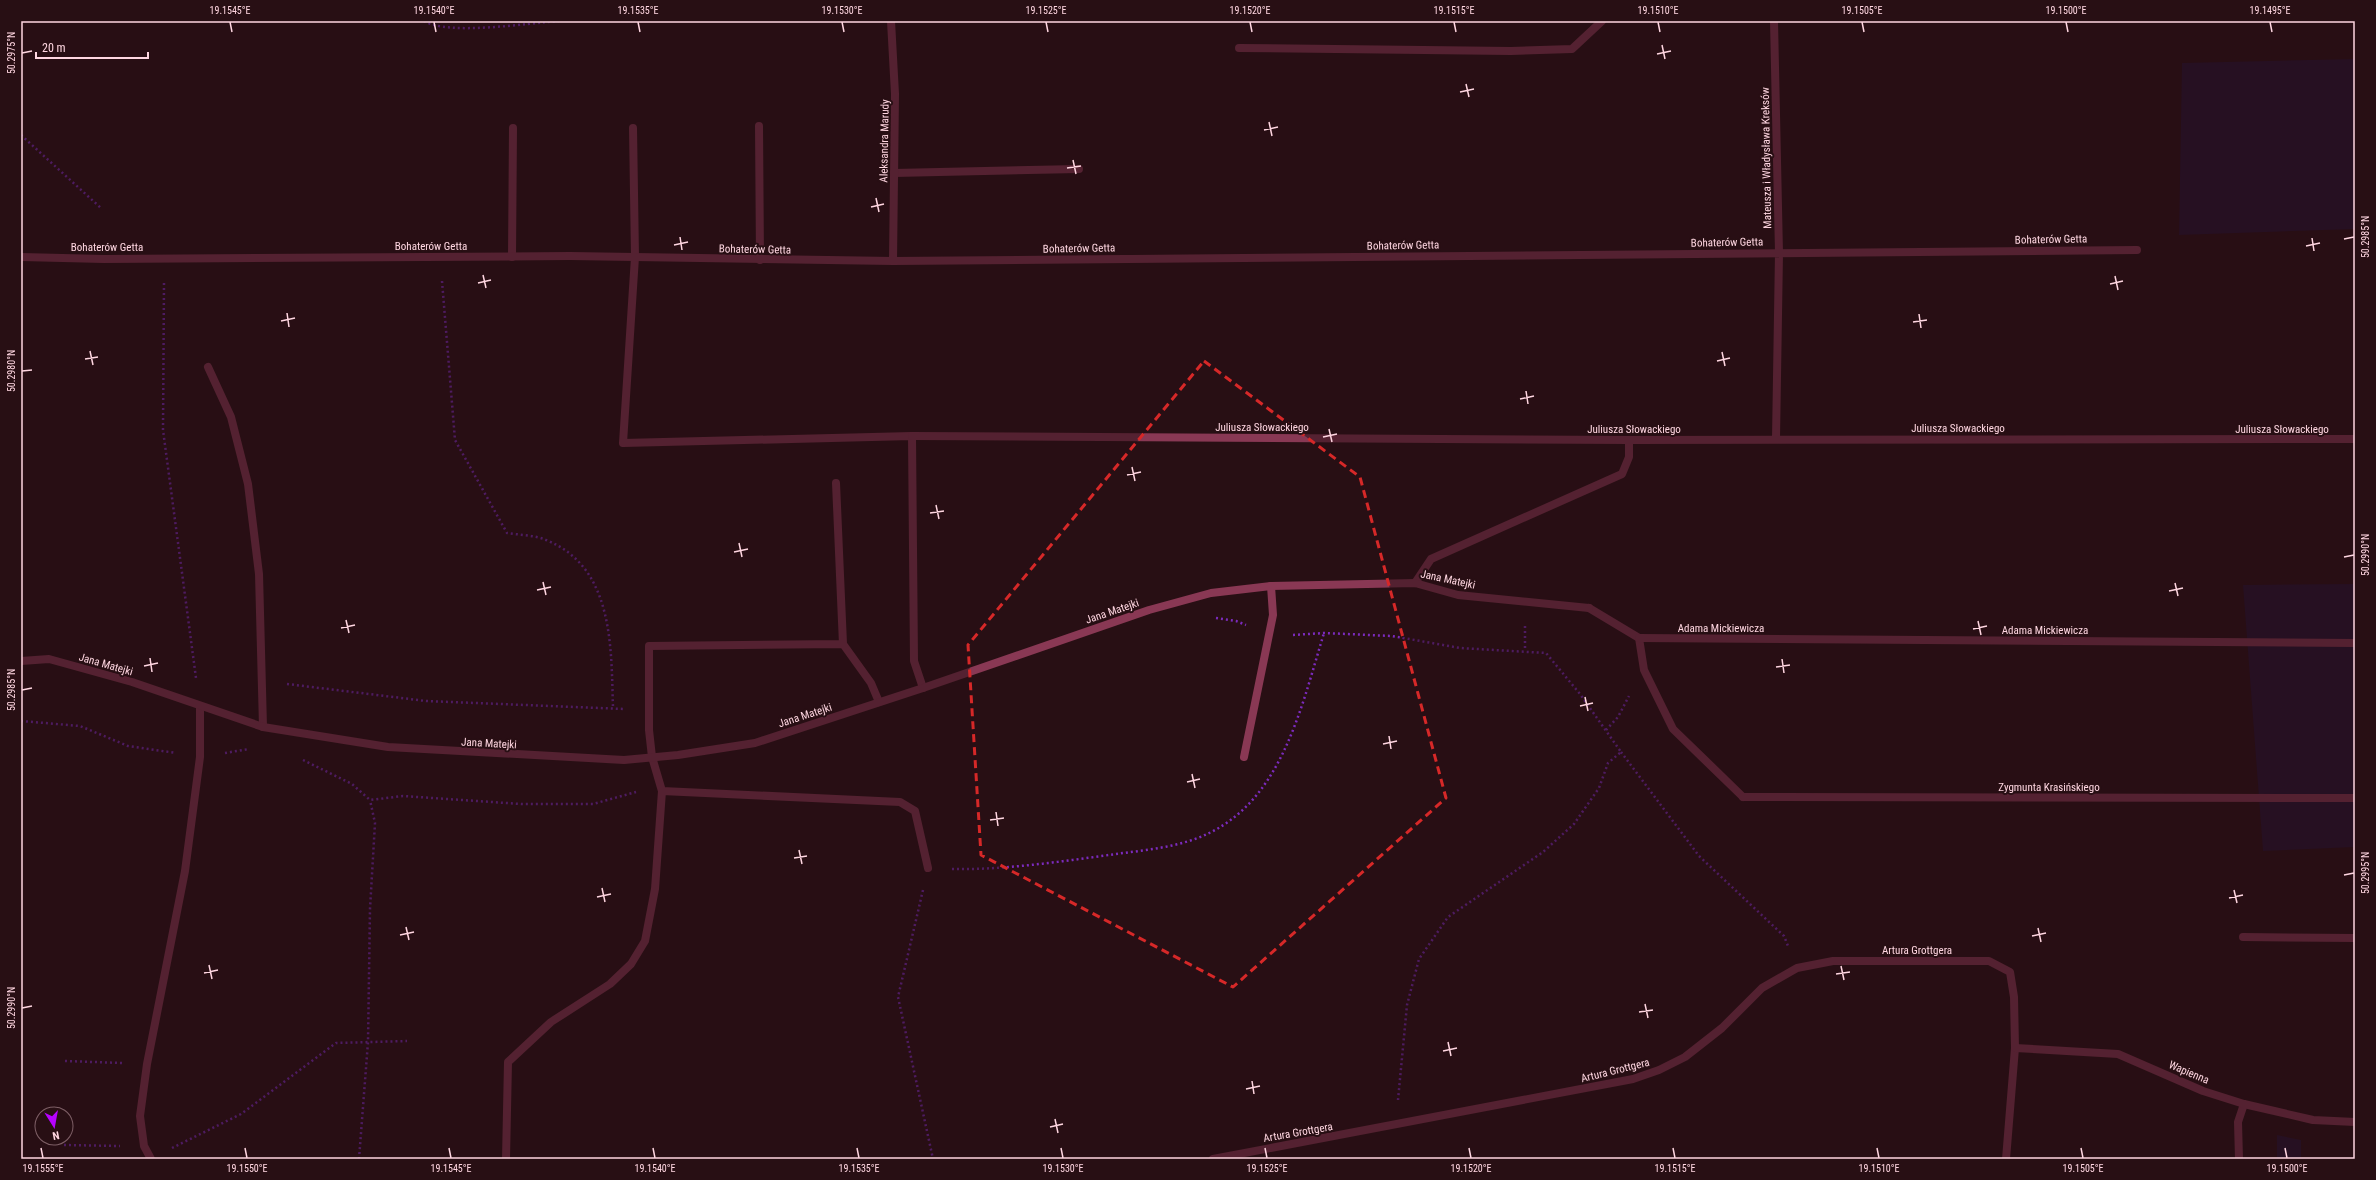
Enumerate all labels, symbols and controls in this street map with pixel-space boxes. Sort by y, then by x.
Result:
text: 19.1545°E [210,5,251,16]
text: 19.1540°E [414,5,455,16]
text: 19.1535°E [618,5,659,16]
text: 19.1530°E [822,5,863,16]
text: 19.1525°E [1026,5,1067,16]
text: 19.1520°E [1230,5,1271,16]
text: 19.1515°E [1434,5,1475,16]
text: 19.1510°E [1638,5,1679,16]
text: 19.1505°E [1842,5,1883,16]
text: 19.1500°E [2046,5,2087,16]
text: 19.1495°E [2250,5,2291,16]
text: 50.2975°N [6,32,17,74]
scale bar [36,34,148,60]
text: 20 m [42,41,66,55]
street label: Mateusza i Władysława Kreksów [1759,87,1774,229]
street label: Aleksandra Marudy [877,99,892,183]
text: 50.2985°N [2360,216,2371,258]
street label: Bohaterów Getta [2015,232,2087,247]
street label: Bohaterów Getta [1691,235,1763,250]
street label: Bohaterów Getta [1367,238,1439,253]
street label: Bohaterów Getta [395,240,467,253]
street label: Bohaterów Getta [71,241,143,254]
street label: Bohaterów Getta [1043,241,1115,256]
street label: Bohaterów Getta [719,242,791,257]
text: 50.2980°N [6,350,17,392]
street label: Juliusza Słowackiego [1215,421,1309,434]
street label: Juliusza Słowackiego [1911,422,2005,435]
street label: Juliusza Słowackiego [1587,423,1681,436]
street label: Juliusza Słowackiego [2235,423,2329,436]
text: 50.2990°N [2360,534,2371,576]
street label: Jana Matejki [1419,567,1476,592]
street label: Jana Matejki [1084,596,1141,627]
street label: Adama Mickiewicza [1678,622,1764,635]
street label: Adama Mickiewicza [2002,624,2088,637]
street label: Jana Matejki [77,651,134,678]
text: 50.2985°N [6,669,17,711]
street label: Jana Matejki [777,701,834,730]
street label: Jana Matejki [461,736,517,751]
street label: Zygmunta Krasińskiego [1998,781,2100,794]
text: 50.2995°N [2360,852,2371,894]
street label: Artura Grottgera [1882,944,1952,957]
text: 50.2990°N [6,987,17,1029]
street label: Artura Grottgera [1579,1056,1651,1085]
street label: Wapienna [2167,1058,2211,1087]
north arrow [34,1106,74,1146]
street label: Artura Grottgera [1262,1120,1334,1145]
text: N [51,1128,60,1142]
text: 19.1555°E [23,1163,64,1174]
text: 19.1550°E [227,1163,268,1174]
text: 19.1545°E [431,1163,472,1174]
text: 19.1540°E [635,1163,676,1174]
text: 19.1535°E [839,1163,880,1174]
text: 19.1530°E [1043,1163,1084,1174]
text: 19.1525°E [1247,1163,1288,1174]
text: 19.1520°E [1451,1163,1492,1174]
text: 19.1515°E [1655,1163,1696,1174]
text: 19.1510°E [1859,1163,1900,1174]
text: 19.1505°E [2063,1163,2104,1174]
text: 19.1500°E [2267,1163,2308,1174]

